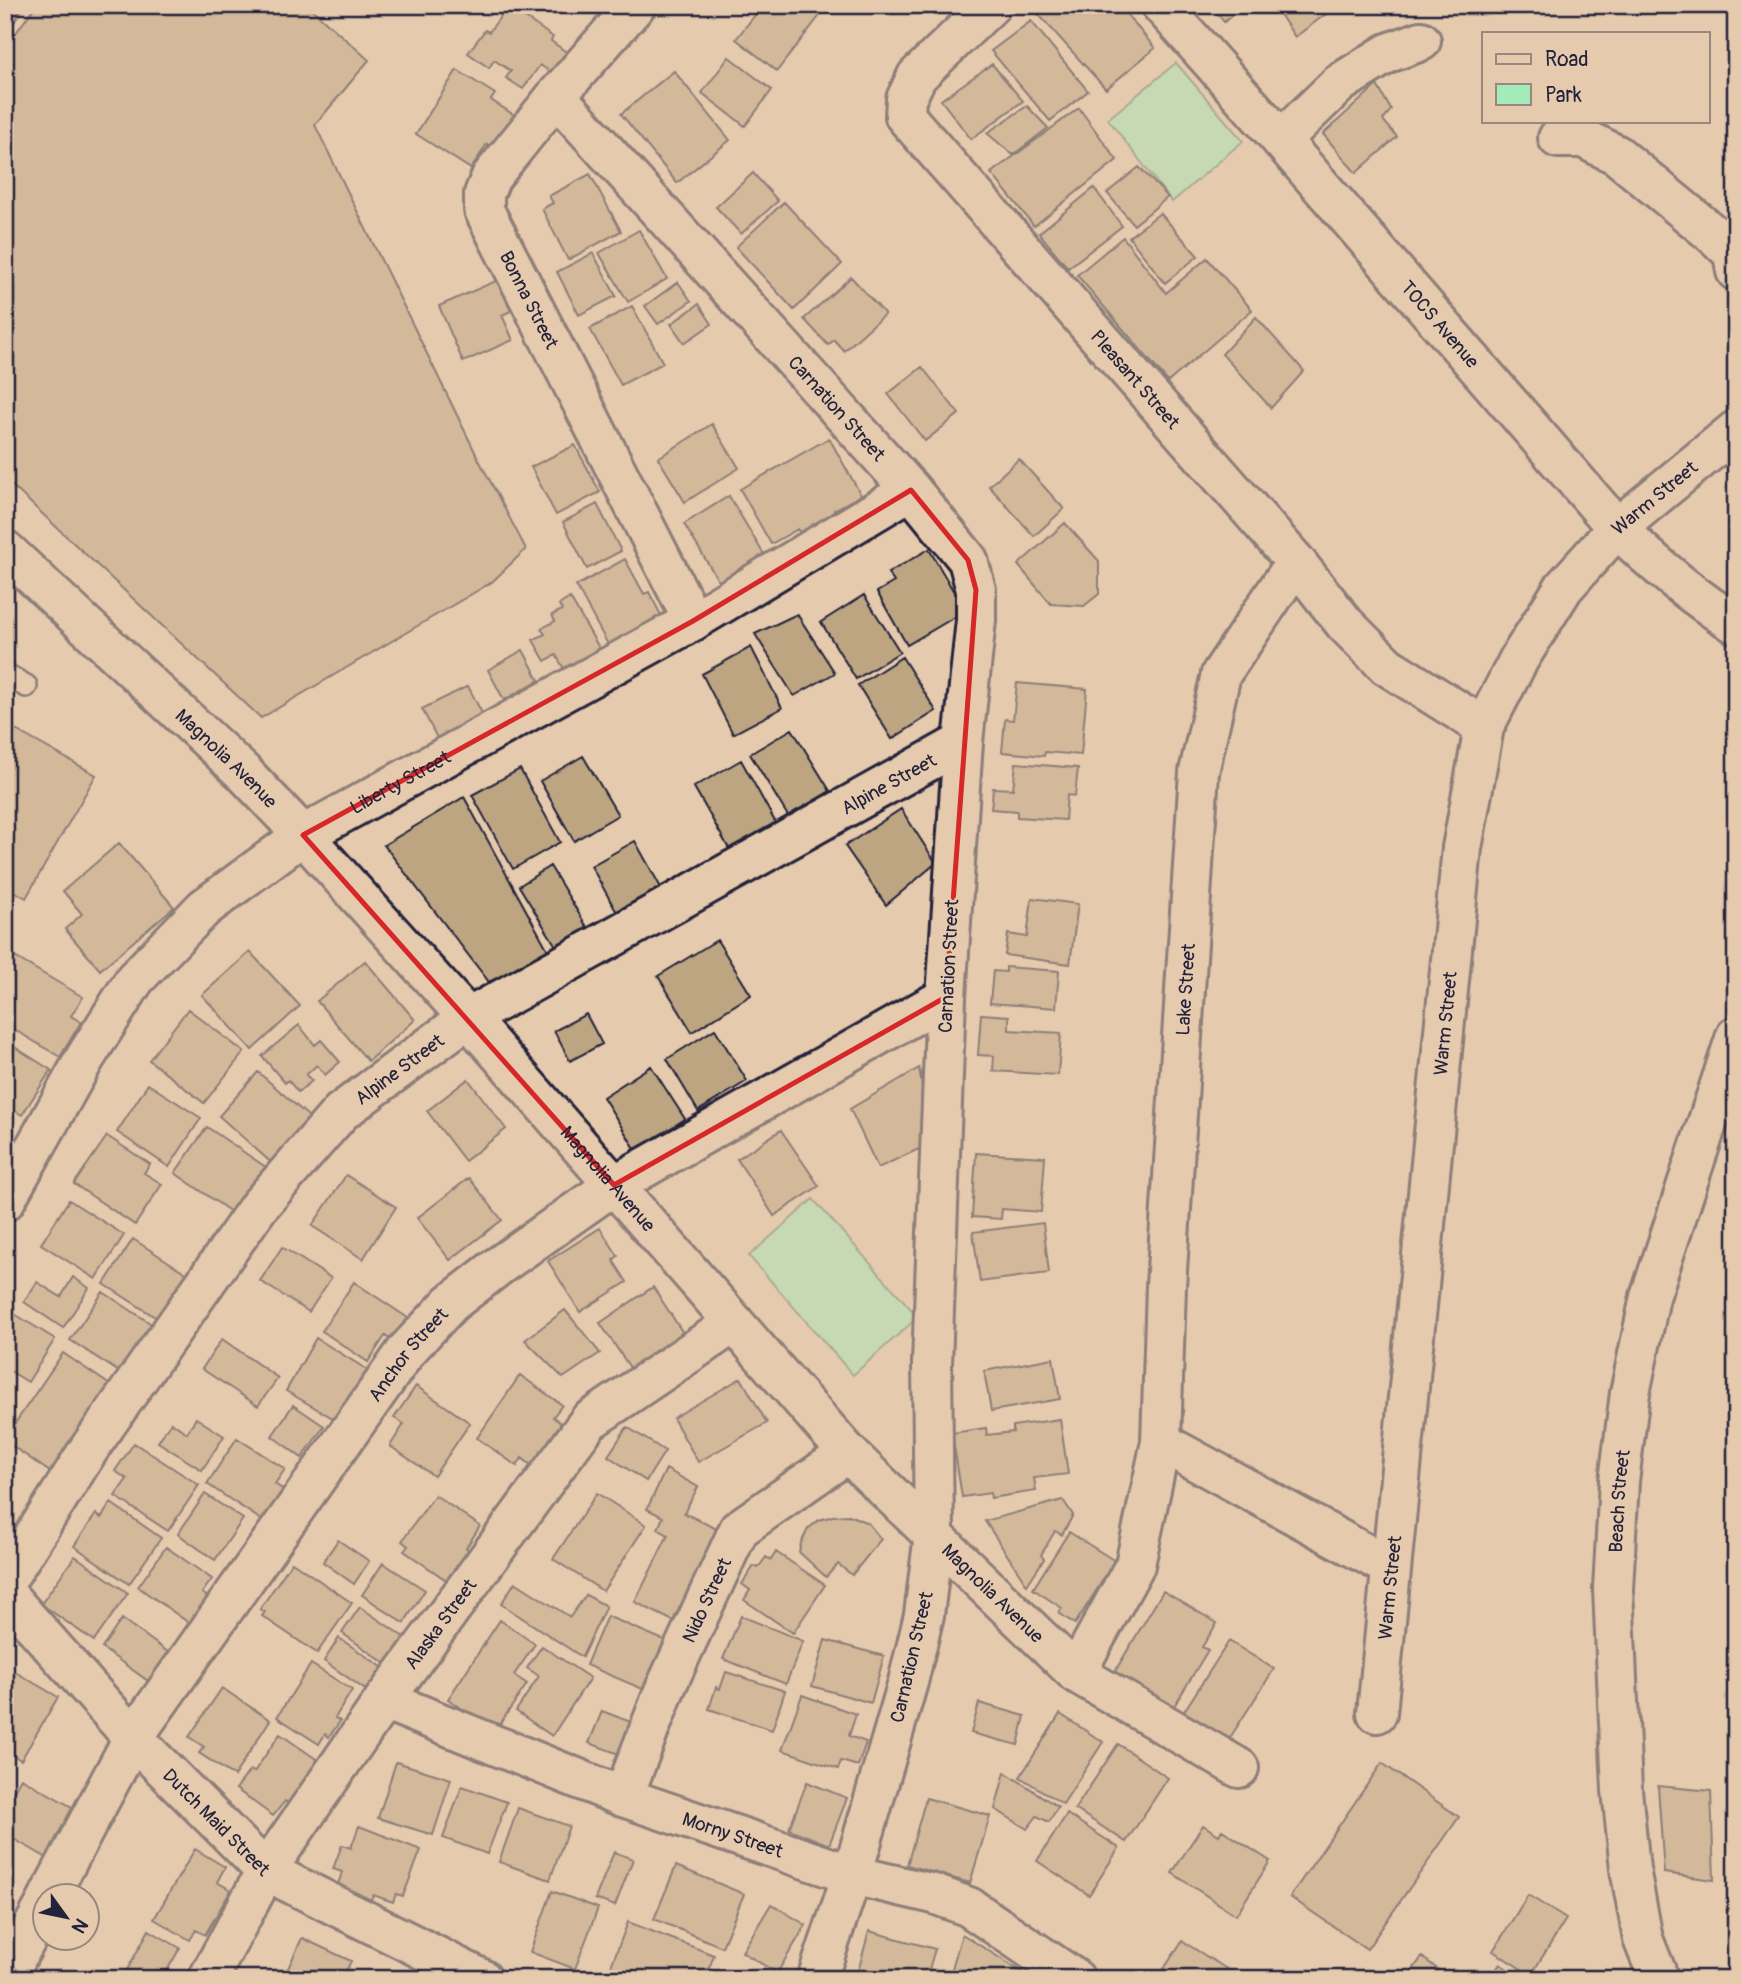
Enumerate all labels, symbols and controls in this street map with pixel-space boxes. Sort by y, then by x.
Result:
legend [1482,32,1710,122]
text: Road [1545,46,1589,73]
text: Park [1545,82,1582,109]
street label: Bonna Street [494,247,564,353]
street label: TOCS Avenue [1395,276,1484,374]
street label: Pleasant Street [1085,325,1185,435]
street label: Carnation Street [783,351,890,467]
street label: Warm Street [1607,455,1703,541]
street label: Magnolia Avenue [170,704,282,814]
street label: Liberty Street [346,745,455,820]
street label: Alpine Street [837,748,941,820]
street label: Carnation Street [934,898,965,1034]
street label: Lake Street [1171,942,1201,1037]
street label: Warm Street [1429,970,1463,1077]
street label: Alpine Street [350,1029,449,1111]
street label: Magnolia Avenue [555,1121,661,1238]
street label: Anchor Street [363,1303,454,1407]
street label: Beach Street [1604,1448,1636,1553]
street label: Warm Street [1373,1534,1407,1641]
street label: Magnolia Avenue [936,1539,1049,1649]
street label: Nido Street [677,1554,737,1647]
street label: Alaska Street [400,1574,482,1674]
street label: Carnation Street [885,1589,939,1725]
street label: Dutch Maid Street [157,1764,275,1882]
street label: Morny Street [679,1807,786,1864]
north arrow [32,1882,102,1952]
text: N [66,1914,93,1938]

